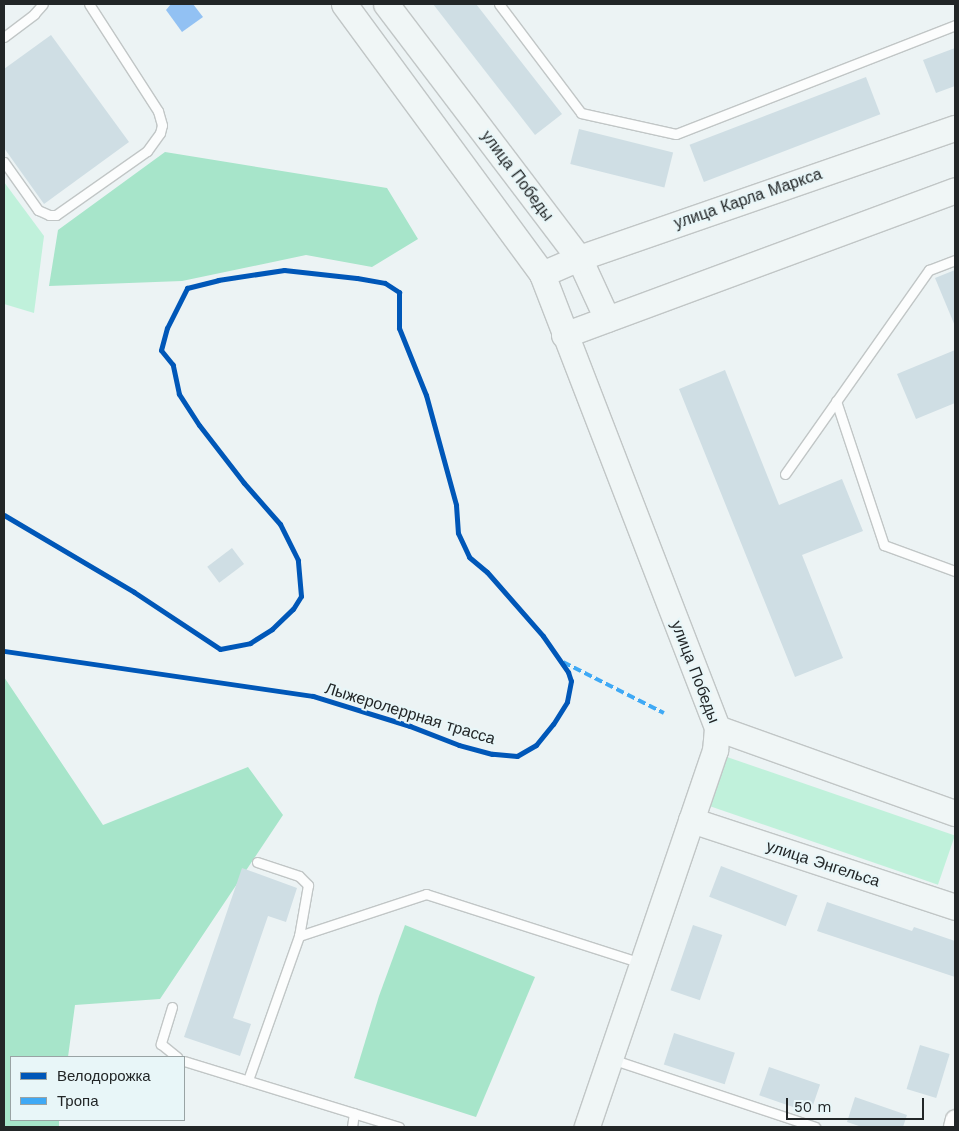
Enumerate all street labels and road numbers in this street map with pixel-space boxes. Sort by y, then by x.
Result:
street label: улица Победы [477,127,557,225]
street label: улица Карла Маркса [672,165,824,233]
street label: улица Победы [667,618,723,726]
street label: Лыжеролеррная трасса [323,679,497,749]
street label: улица Энгельса [764,837,882,891]

